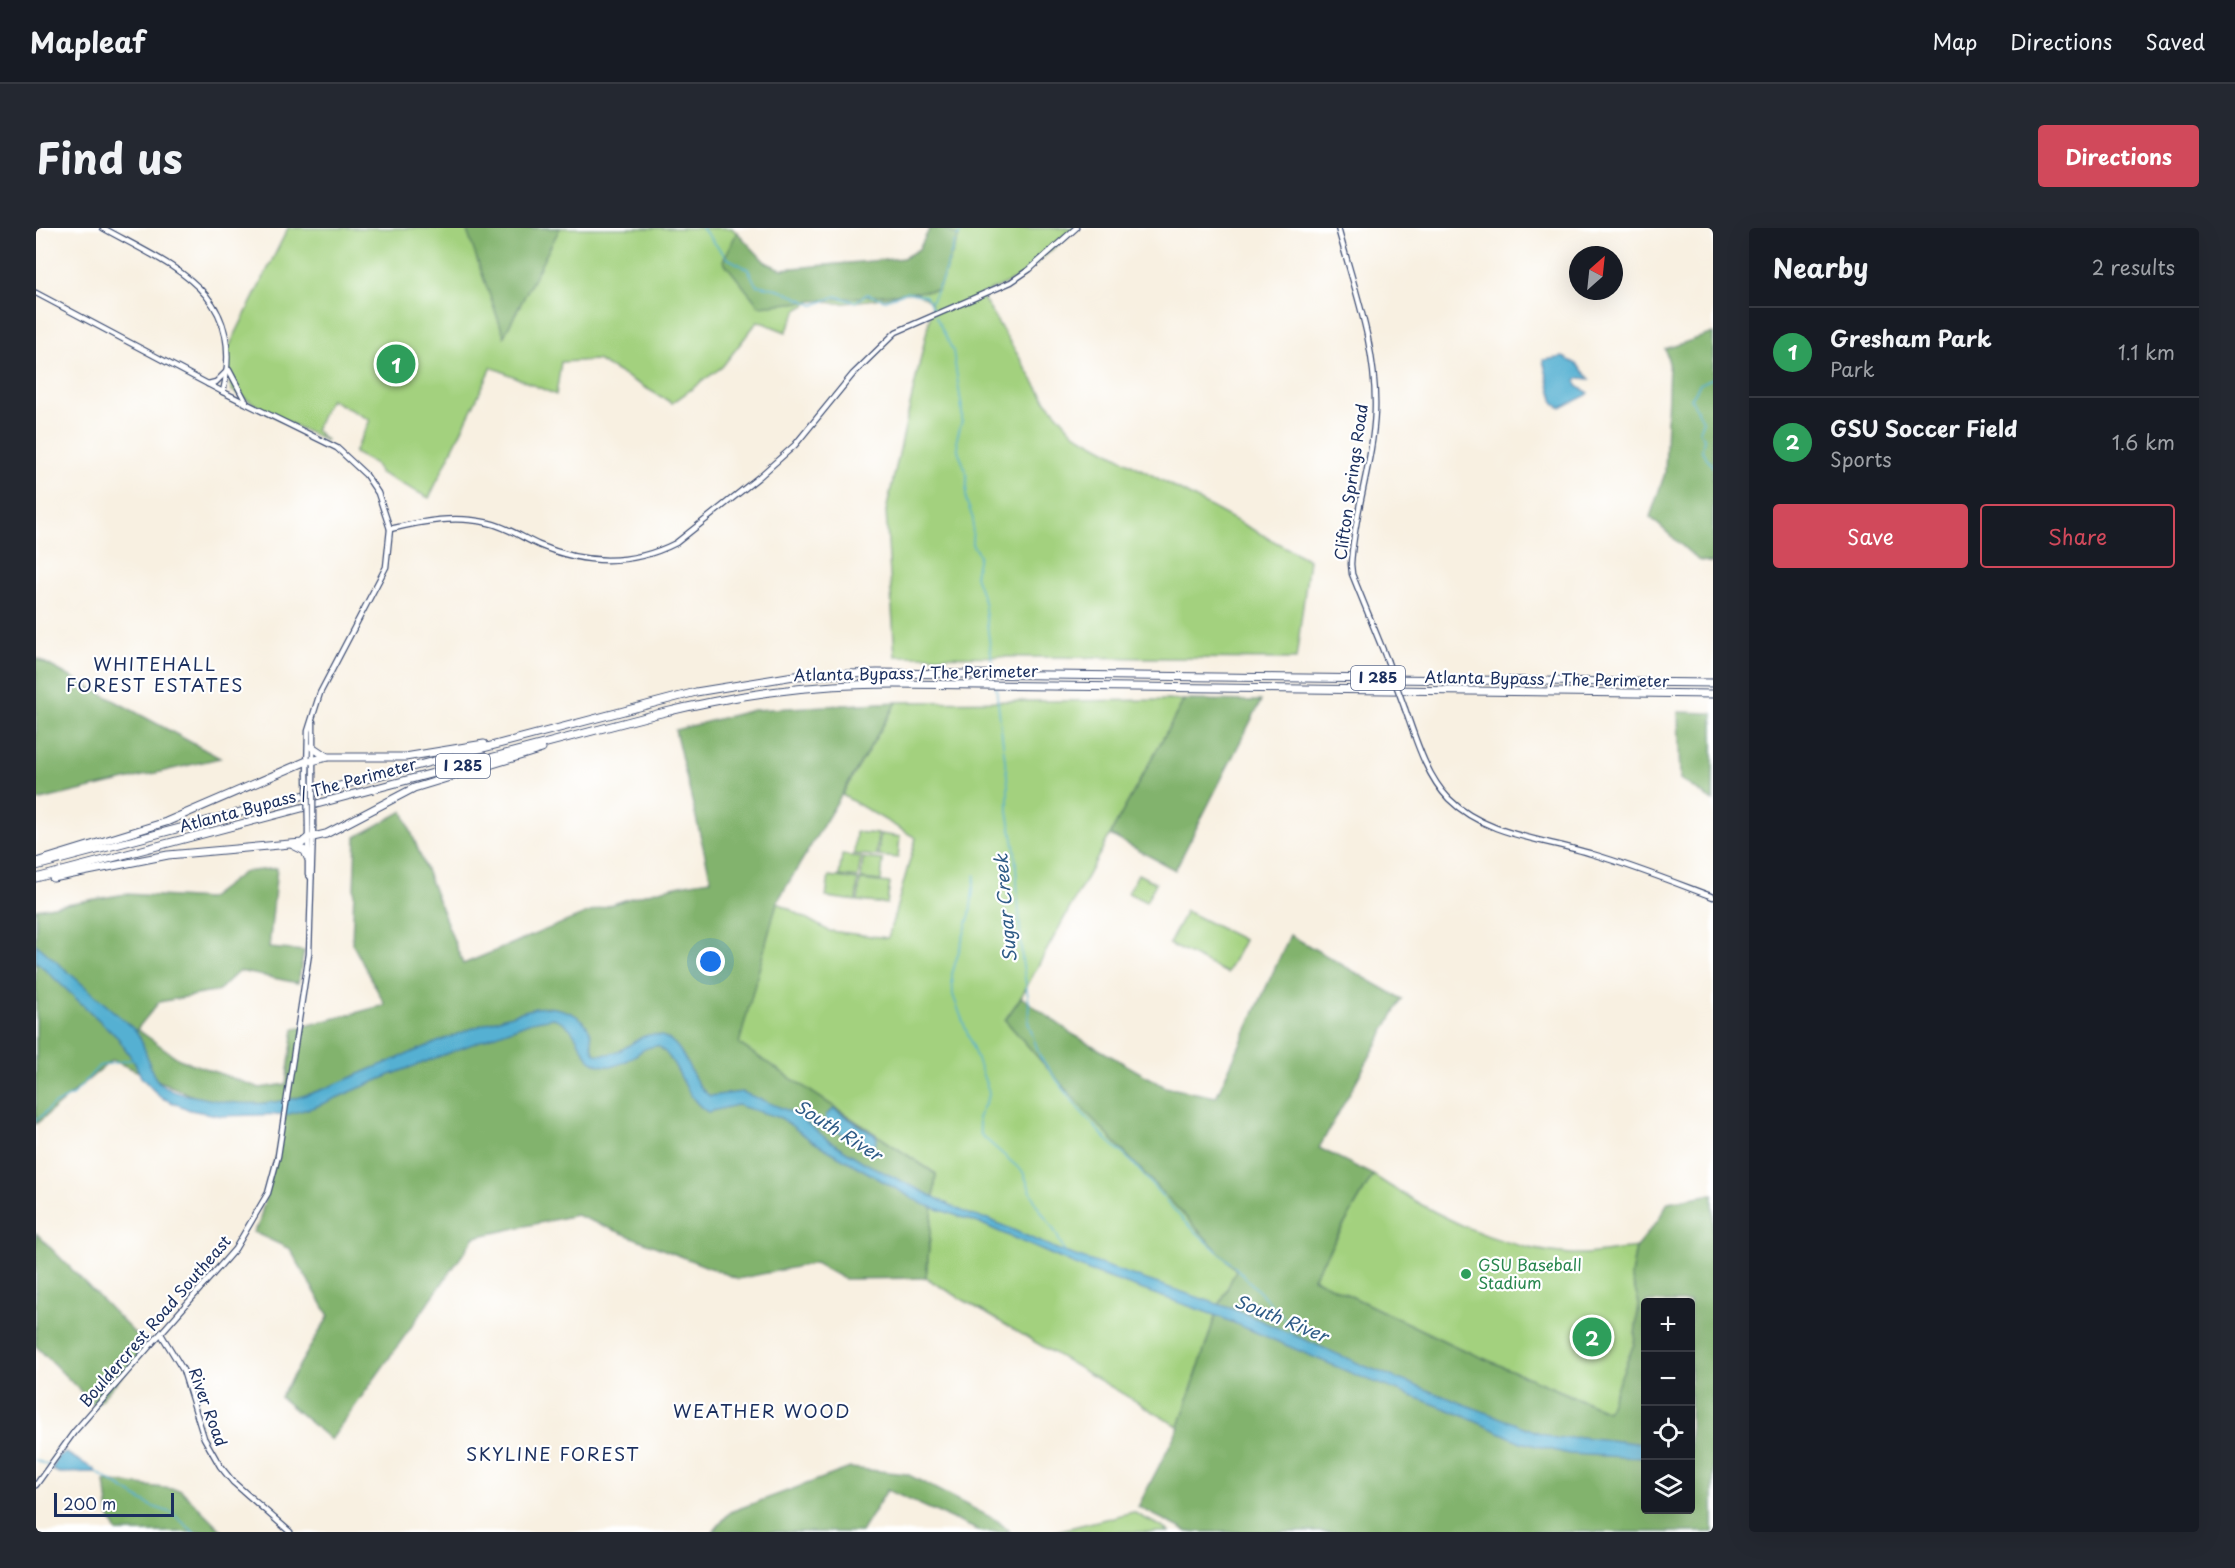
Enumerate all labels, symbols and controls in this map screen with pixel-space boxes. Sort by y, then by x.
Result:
text: Mapleaf [30,20,146,63]
text: Map [1932,25,1977,57]
text: Directions [2010,25,2112,57]
text: Saved [2145,25,2205,57]
text: Find us [36,125,183,188]
button: Directions [2038,125,2199,187]
north arrow [1569,246,1623,300]
text: Nearby [1773,248,1868,287]
text: 2 results [2092,252,2175,282]
text: Gresham Park [1830,321,1992,354]
text: 1 [1788,337,1797,367]
text: 1.1 km [2118,337,2175,367]
pin: 1 [376,342,416,386]
text: Park [1830,354,1875,384]
street label: Clifton Springs Road [1327,402,1373,562]
text: GSU Soccer Field [1830,411,2017,444]
text: 2 [1785,427,1800,457]
text: 1.6 km [2112,427,2175,457]
text: Sports [1830,444,1892,474]
button: Save [1773,504,1968,568]
button: Share [1980,504,2175,568]
district label: WHITEHALL FOREST ESTATES [66,650,244,698]
street label: Atlanta Bypass / The Perimeter [793,658,1039,686]
street label: Atlanta Bypass / The Perimeter [1424,664,1670,692]
road number: I 285 [1351,666,1405,690]
street label: Atlanta Bypass / The Perimeter [176,751,420,837]
road number: I 285 [436,754,490,778]
water label: Sugar Creek [986,852,1023,963]
your location [696,947,725,976]
water label: South River [790,1092,890,1169]
street label: Bouldercrest Road Southeast [73,1229,236,1411]
place label: GSU Baseball Stadium [1478,1252,1582,1294]
marker: GSU Baseball Stadium [1459,1267,1473,1281]
water label: South River [1231,1287,1335,1350]
map controls [1641,1298,1695,1514]
button: + [1641,1298,1695,1352]
pin: 2 [1572,1314,1612,1360]
button: − [1641,1352,1695,1406]
street label: River Road [184,1364,234,1450]
district label: WEATHER WOOD [673,1397,851,1424]
button: locate [1641,1406,1695,1460]
district label: SKYLINE FOREST [466,1440,640,1467]
button: layers [1641,1460,1695,1514]
scale bar [54,1490,174,1518]
text: 200 m [63,1491,116,1515]

